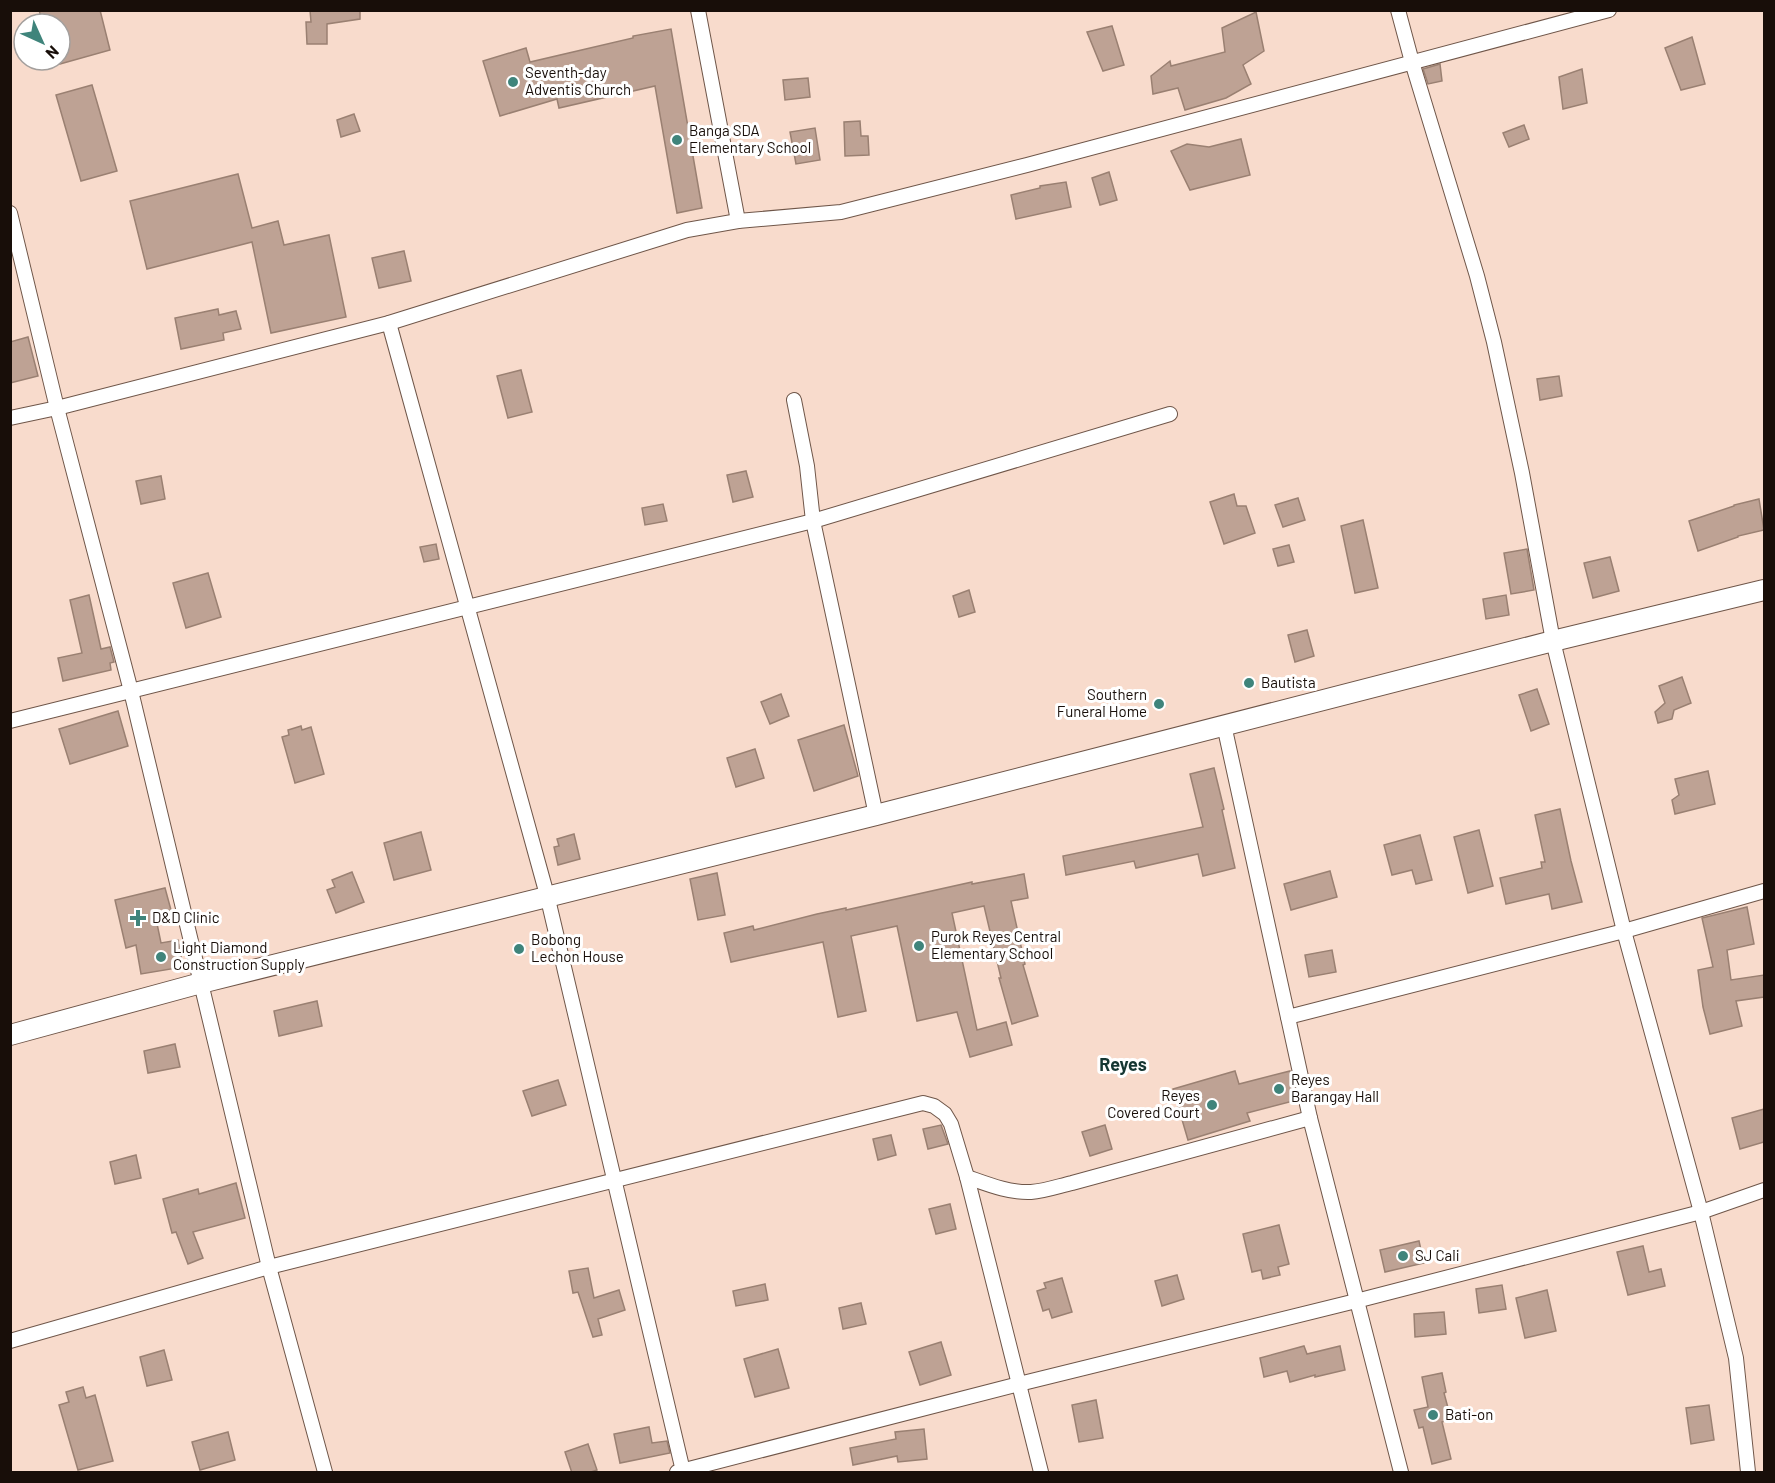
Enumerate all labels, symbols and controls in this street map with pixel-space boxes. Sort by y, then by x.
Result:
north arrow [12,12,72,72]
text: N [42,42,63,63]
place label: Seventh-day Adventis Church [525,63,631,98]
marker: Seventh-day Adventis Church [506,75,520,89]
place label: Banga SDA Elementary School [689,121,811,156]
marker: Banga SDA Elementary School [670,133,684,147]
place label: Bautista [1261,673,1316,691]
marker: Bautista [1242,676,1256,690]
place label: Southern Funeral Home [1057,685,1147,720]
marker: Southern Funeral Home [1152,697,1166,711]
place label: D&D Clinic [152,908,220,926]
marker: D&D Clinic [129,909,147,927]
place label: Purok Reyes Central Elementary School [931,927,1061,962]
place label: Bobong Lechon House [531,930,624,965]
place label: Light Diamond Construction Supply [173,938,305,973]
marker: Purok Reyes Central Elementary School [912,939,926,953]
marker: Bobong Lechon House [512,942,526,956]
marker: Light Diamond Construction Supply [154,950,168,964]
district label: Reyes [1099,1053,1147,1075]
place label: Reyes Barangay Hall [1291,1070,1379,1105]
marker: Reyes Barangay Hall [1272,1082,1286,1096]
place label: Reyes Covered Court [1107,1086,1200,1121]
marker: Reyes Covered Court [1205,1098,1219,1112]
place label: SJ Cali [1415,1246,1459,1264]
marker: SJ Cali [1396,1249,1410,1263]
place label: Bati-on [1445,1405,1493,1423]
marker: Bati-on [1426,1408,1440,1422]

